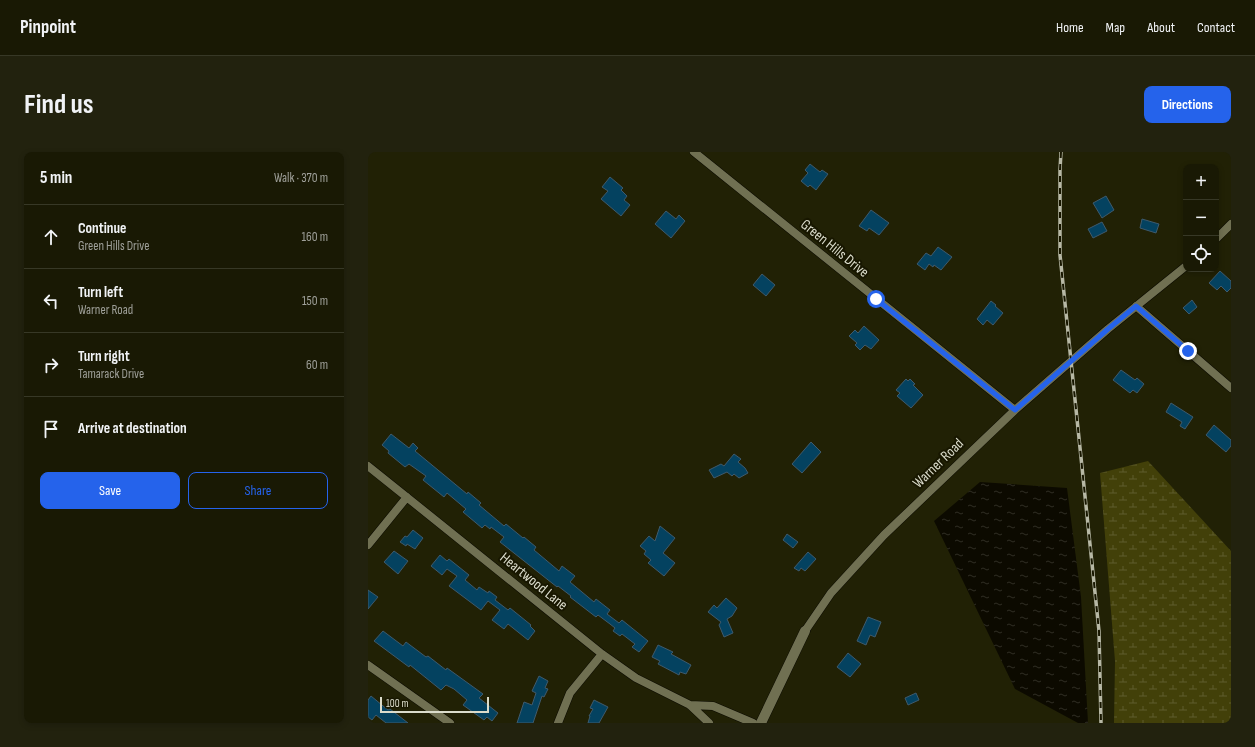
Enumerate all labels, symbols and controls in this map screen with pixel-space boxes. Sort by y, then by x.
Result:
text: Pinpoint [20,16,76,39]
text: Home [1056,19,1084,36]
text: Map [1106,19,1125,36]
text: About [1147,19,1175,36]
text: Contact [1197,19,1235,36]
button: Directions [1144,86,1231,123]
text: Find us [24,88,93,121]
map controls [1183,164,1219,272]
button: + [1183,164,1219,200]
text: 5 min [40,168,72,188]
text: Walk · 370 m [274,170,328,186]
button: − [1183,200,1219,236]
street label: Green Hills Drive [797,215,873,282]
text: Continue [78,219,127,238]
icon: ahead [40,226,62,248]
text: 160 m [302,229,328,245]
button: locate [1183,236,1219,272]
text: Green Hills Drive [78,238,149,254]
text: Turn left [78,283,123,302]
icon: left [40,290,62,312]
route start [867,290,885,308]
text: 150 m [302,293,328,309]
text: Warner Road [78,302,133,318]
route end [1179,342,1197,360]
text: Turn right [78,347,130,366]
icon: right [40,354,62,376]
text: 60 m [306,357,328,373]
text: Tamarack Drive [78,366,144,382]
icon: arrive [40,418,62,440]
text: Arrive at destination [78,419,187,438]
street label: Warner Road [909,434,968,492]
button: Save [40,472,180,509]
button: Share [188,472,328,509]
street label: Heartwood Lane [496,548,571,614]
scale bar [380,695,489,714]
text: 100 m [386,697,408,710]

